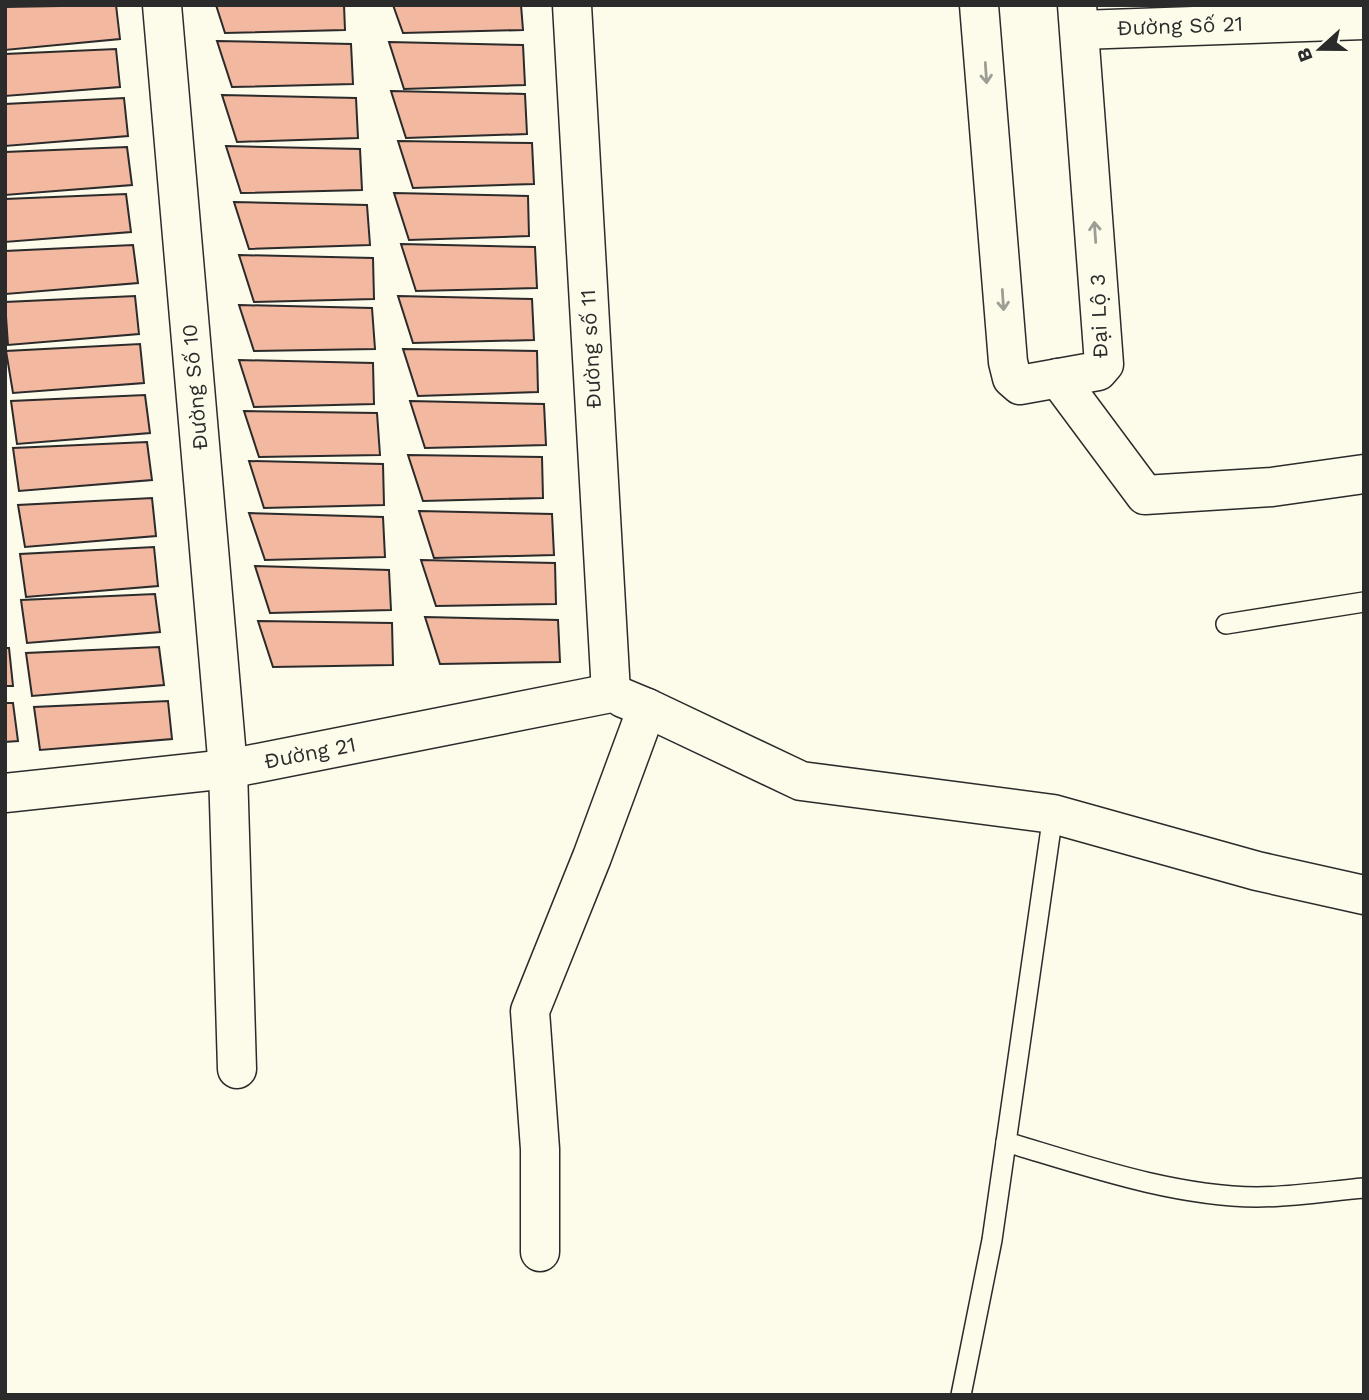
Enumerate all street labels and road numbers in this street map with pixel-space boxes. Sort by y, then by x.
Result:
street label: Đường Số 21 [1117,11,1243,40]
street label: Đại Lộ 3 [1085,273,1112,359]
street label: Đường số 11 [575,289,606,409]
street label: Đường Số 10 [177,323,212,451]
street label: Đường 21 [262,731,358,774]

